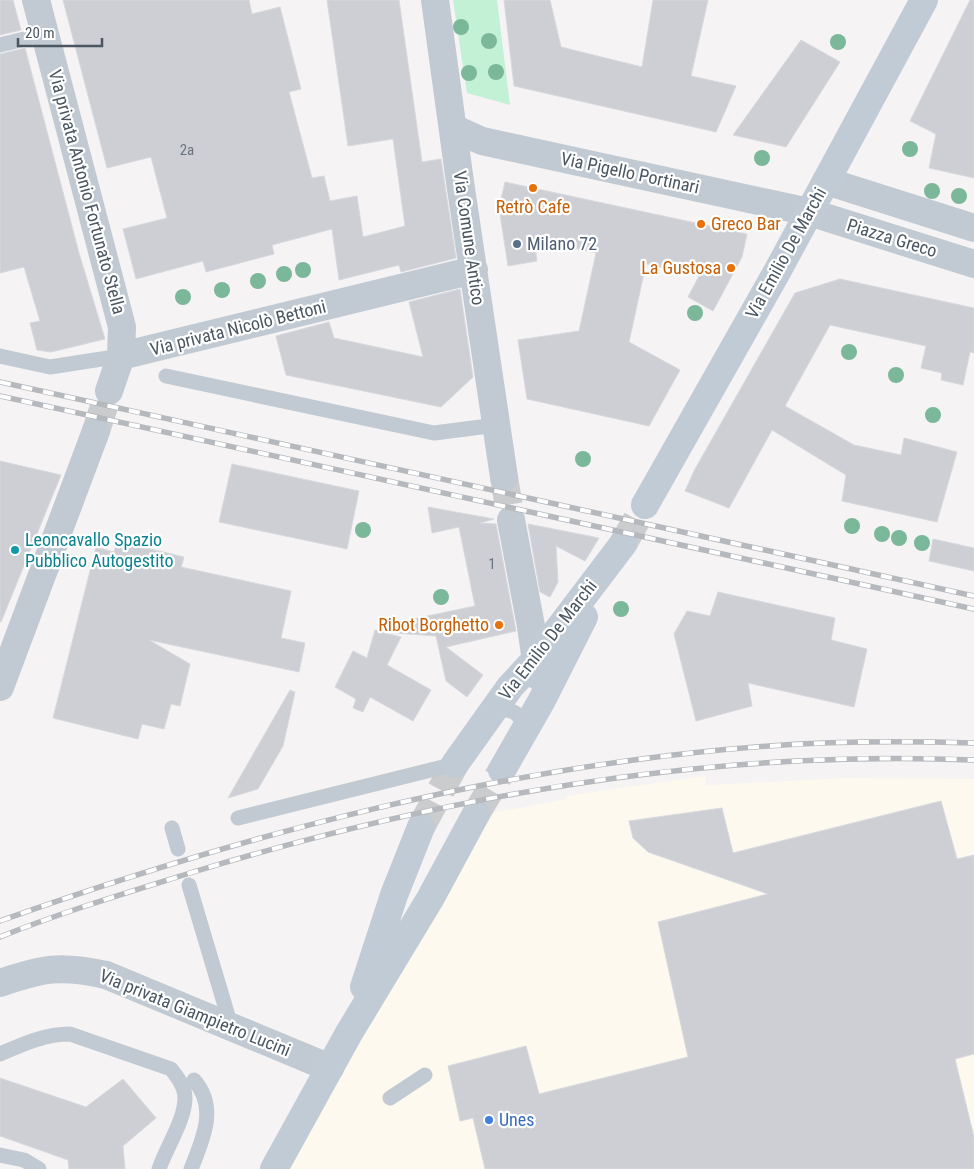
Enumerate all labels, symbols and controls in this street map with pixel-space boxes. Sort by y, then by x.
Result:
scale bar [18,15,101,47]
text: 20 m [25,24,55,42]
street label: Via privata Antonio Fortunato Stella [45,67,130,316]
house number: 2a [180,141,194,159]
street label: Via Pigello Portinari [559,148,701,197]
street label: Via Comune Antico [450,169,489,307]
marker: Retrò Cafe [527,182,539,194]
street label: Via Emilio De Marchi [741,184,830,322]
place label: Retrò Cafe [496,196,570,217]
place label: Greco Bar [711,213,781,234]
street label: Piazza Greco [845,214,940,261]
marker: Greco Bar [695,218,707,230]
place label: Milano 72 [527,233,597,254]
marker: Milano 72 [511,238,523,250]
place label: La Gustosa [641,257,721,278]
marker: La Gustosa [725,262,737,274]
street label: Via privata Nicolò Bettoni [148,296,328,360]
place label: Leoncavallo Spazio Pubblico Autogestito [25,529,174,571]
marker: Leoncavallo Spazio Pubblico Autogestito [9,544,21,556]
house number: 1 [488,555,496,573]
street label: Via Emilio De Marchi [494,575,601,704]
place label: Ribot Borghetto [378,614,489,635]
marker: Ribot Borghetto [493,619,505,631]
street label: Via privata Giampietro Lucini [97,965,294,1060]
place label: Unes [499,1109,534,1130]
marker: Unes [483,1114,495,1126]

